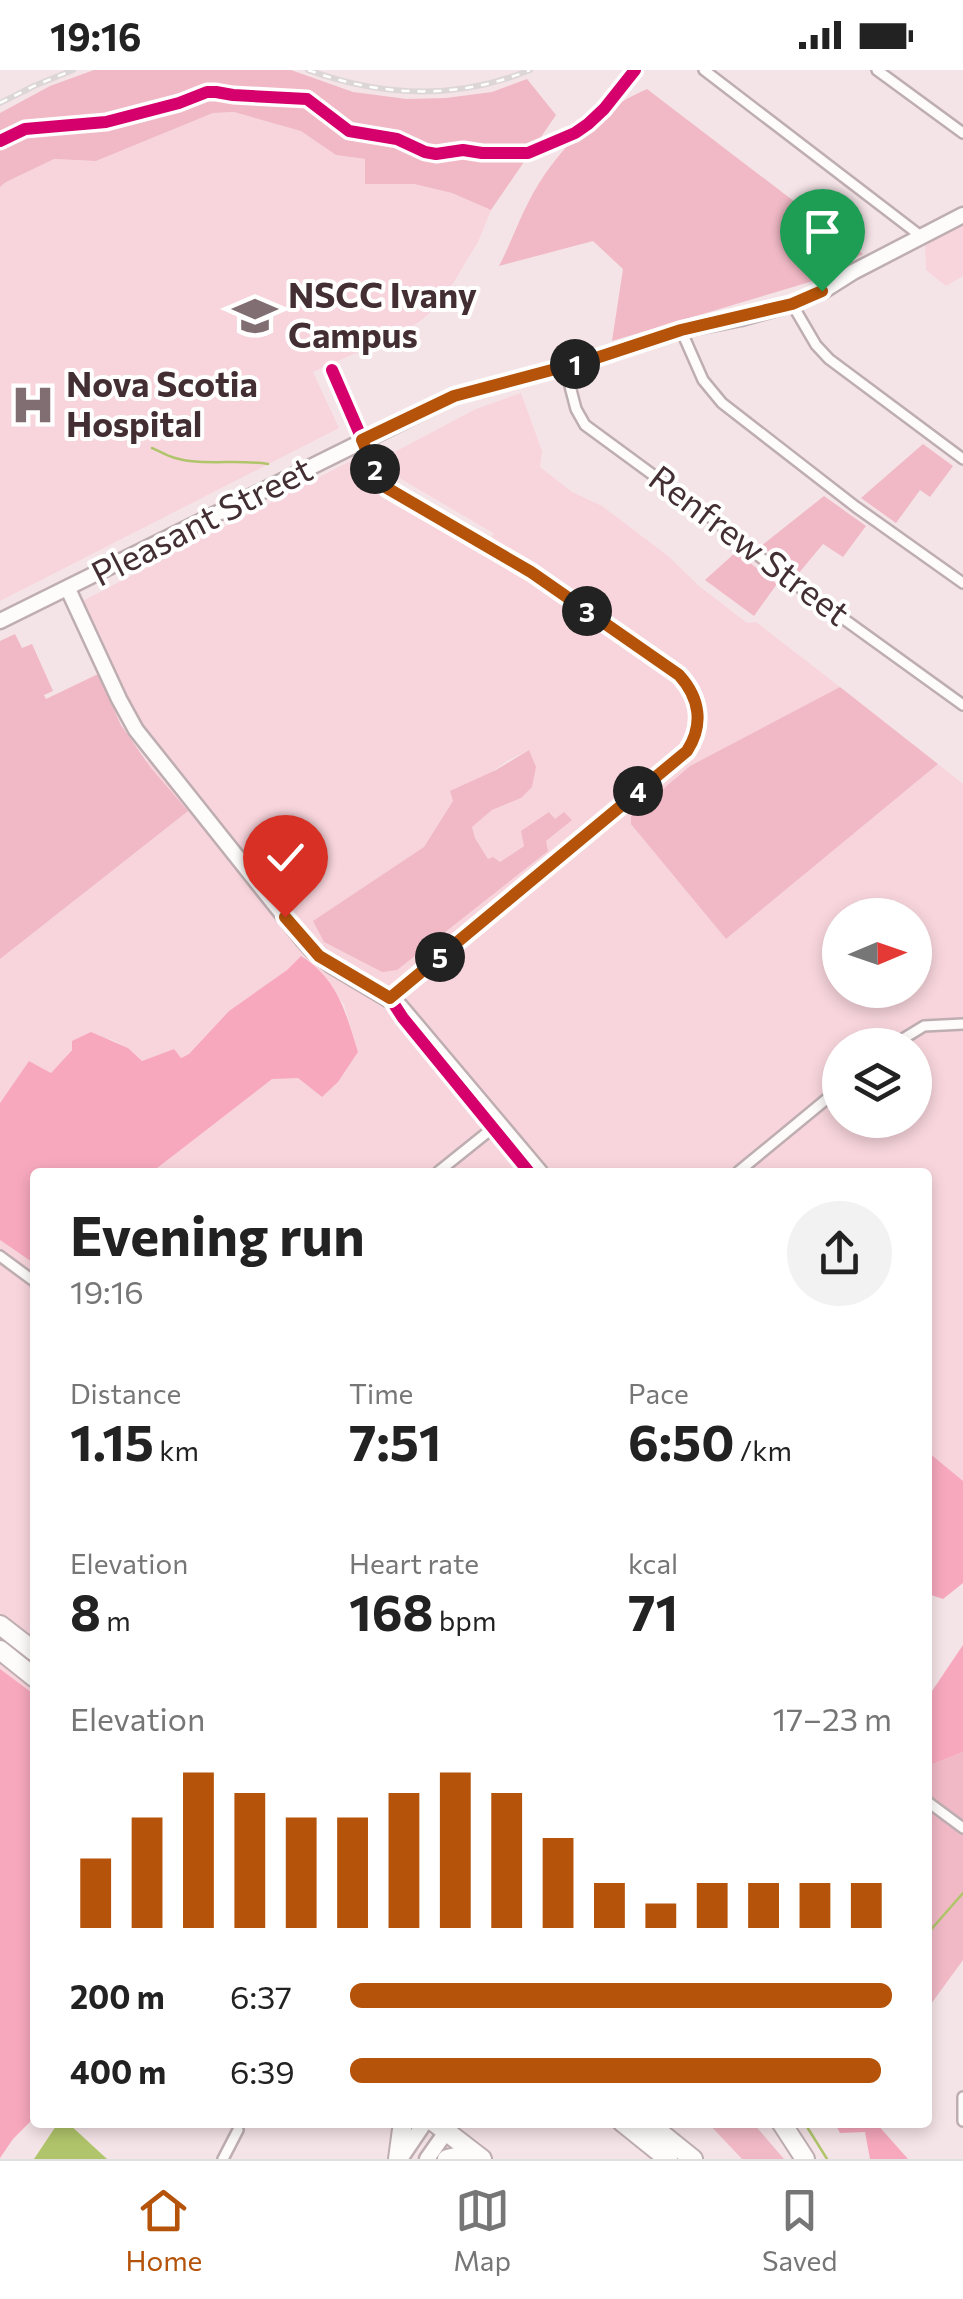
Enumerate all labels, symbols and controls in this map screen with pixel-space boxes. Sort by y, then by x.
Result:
text: 19:16 [50,12,141,59]
pin [780,189,865,292]
icon: arrive [795,204,850,259]
place label: NSCC Ivany Campus [288,272,477,355]
school or university icon: NSCC Ivany Campus [231,292,279,340]
pin: 1 [550,339,600,389]
text: 1 [569,347,581,381]
place label: Nova Scotia Hospital [66,361,258,444]
hospital icon: Nova Scotia Hospital [9,381,57,429]
pin: 2 [350,444,400,494]
street label: Pleasant Street [83,446,318,594]
text: 2 [367,452,383,486]
street label: Renfrew Street [642,455,859,633]
pin: 3 [562,586,612,636]
text: 3 [579,594,595,628]
pin: 4 [613,766,663,816]
text: 4 [629,774,647,808]
pin [243,815,328,918]
icon: check [258,830,313,885]
north arrow [822,898,932,1008]
map controls [822,898,932,1138]
pin: 5 [415,932,465,982]
text: 5 [432,940,448,974]
button: layers [822,1028,932,1138]
text: Evening run [70,1200,365,1267]
button: share [787,1201,892,1306]
text: 19:16 [70,1271,144,1311]
text: Distance [70,1376,181,1410]
text: Time [349,1376,413,1410]
text: Pace [628,1376,689,1410]
text: 1.15 [70,1410,154,1471]
text: 7:51 [349,1410,441,1471]
text: 6:50 [628,1410,734,1471]
text: km [154,1433,199,1467]
text: /km [734,1433,792,1467]
text: Elevation [70,1546,188,1580]
text: Heart rate [349,1546,479,1580]
text: kcal [628,1546,678,1580]
text: 8 [70,1580,101,1641]
text: 168 [349,1580,433,1641]
text: 71 [628,1580,678,1641]
text: m [101,1603,131,1637]
text: bpm [433,1603,496,1637]
text: Elevation [70,1698,205,1738]
text: 17–23 m [773,1698,892,1738]
text: 200 m [70,1976,165,2016]
text: 6:37 [230,1976,292,2016]
text: 400 m [70,2051,166,2091]
text: 6:39 [230,2051,295,2091]
tab: Home [125,2183,202,2277]
tab: Map [453,2183,511,2277]
tab: Saved [762,2183,838,2277]

